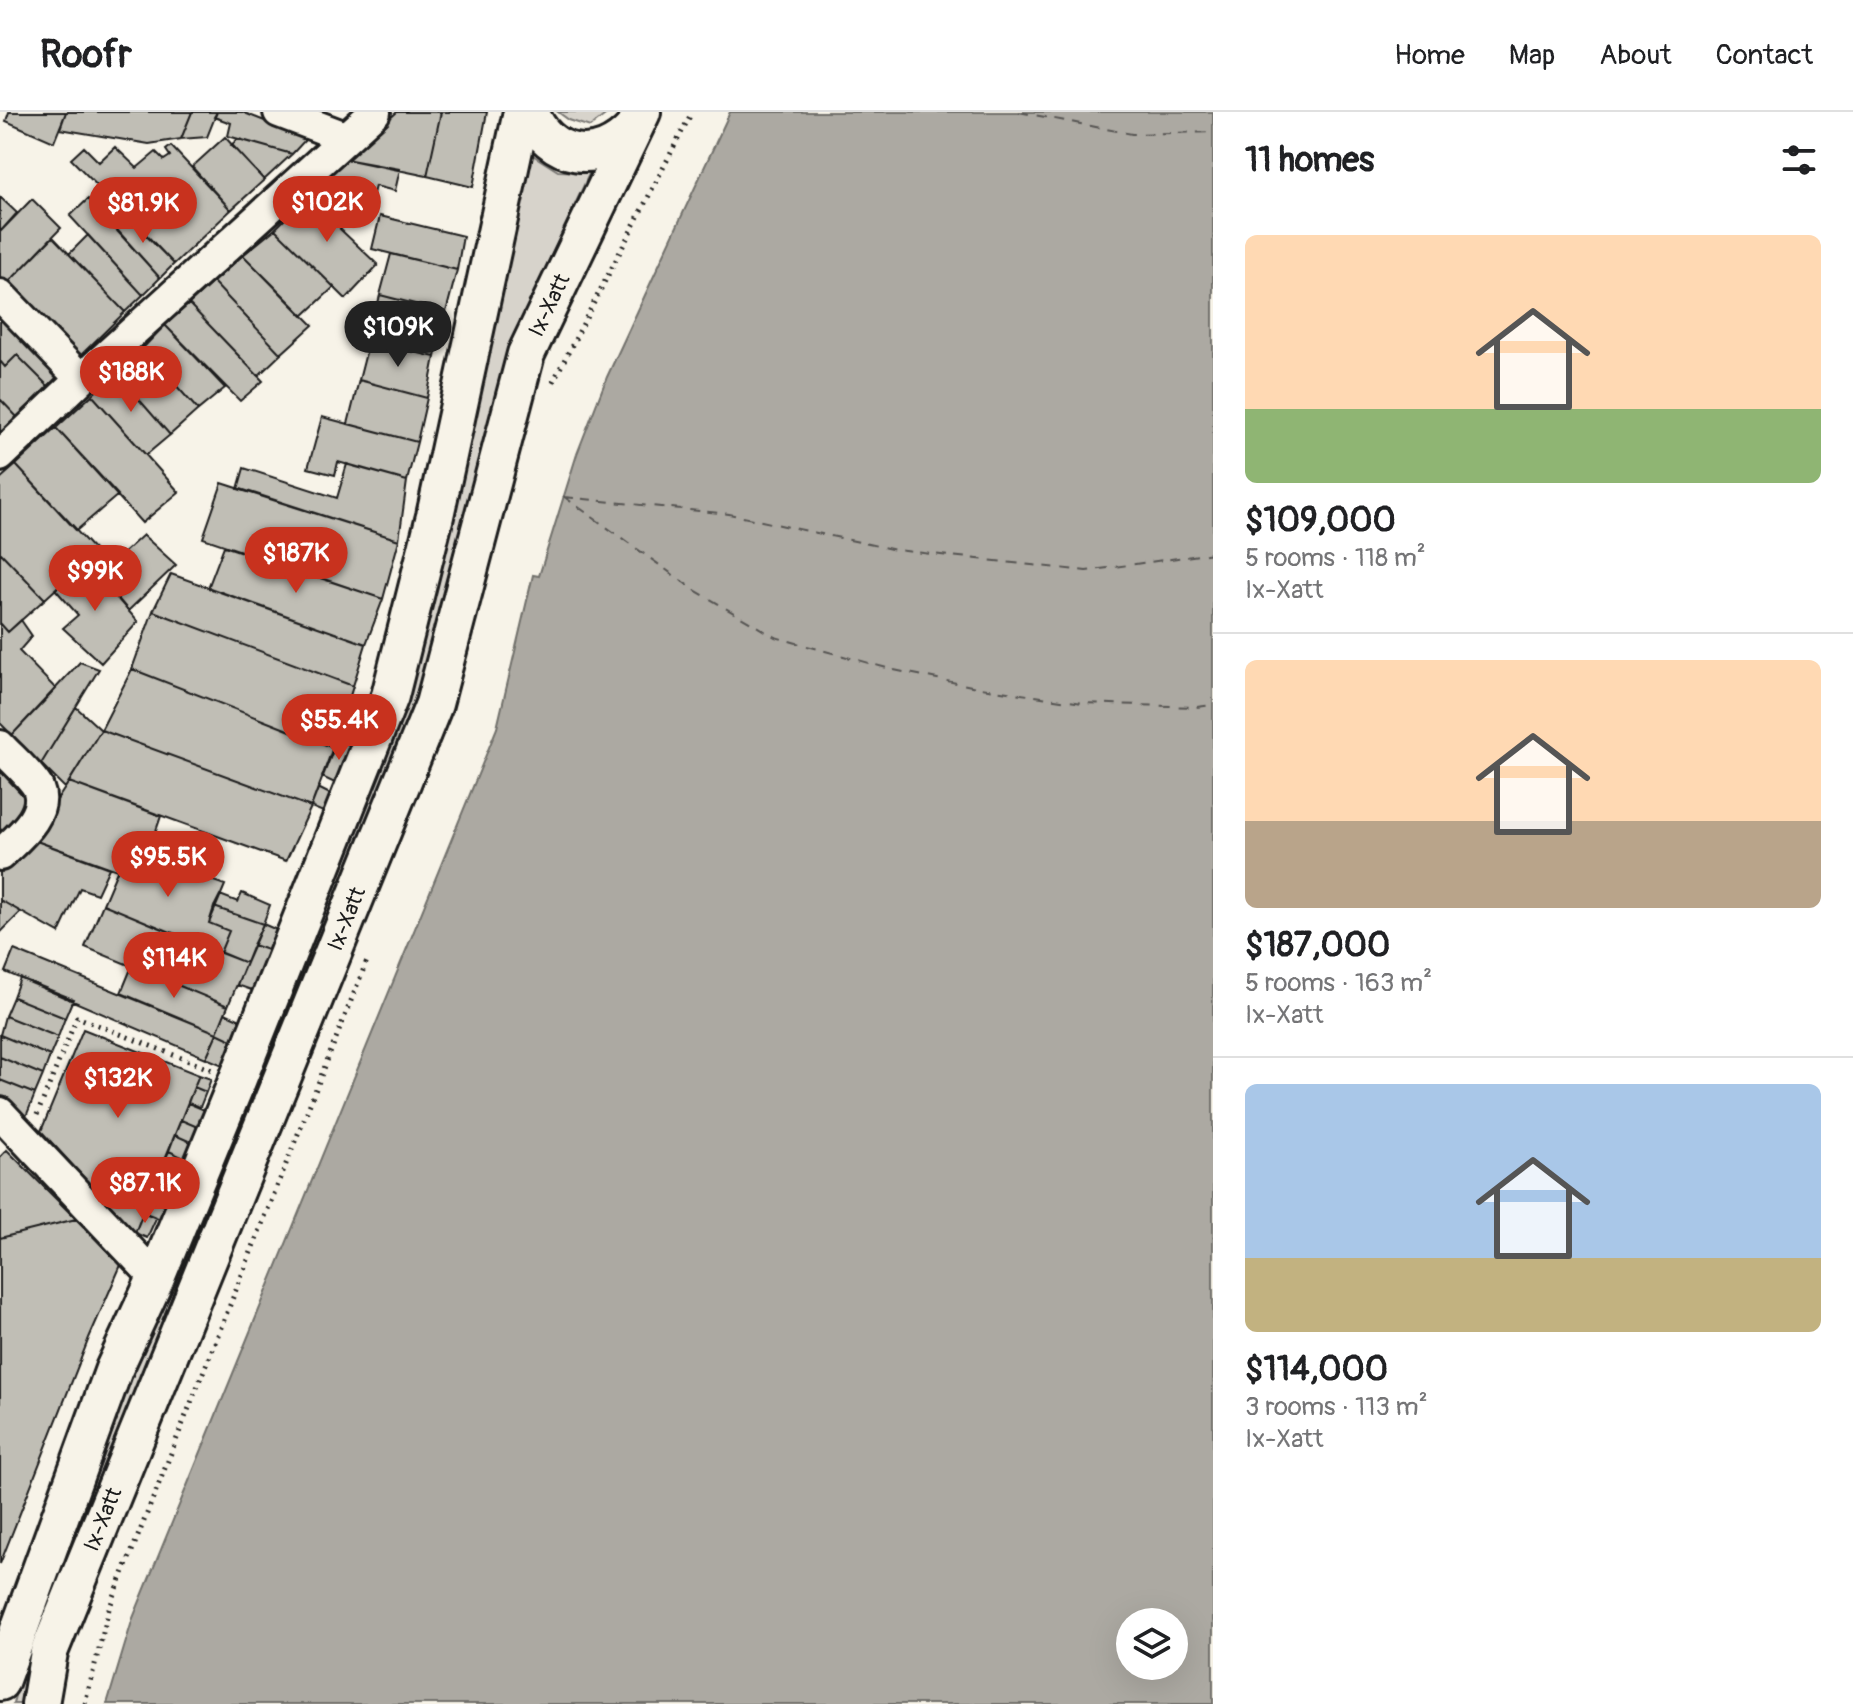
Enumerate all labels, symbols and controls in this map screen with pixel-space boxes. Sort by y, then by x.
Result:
text: Roofr [40,31,132,79]
text: Home [1394,38,1465,73]
text: Map [1509,38,1555,73]
text: About [1599,38,1672,73]
text: Contact [1716,38,1813,73]
icon: filters [1777,138,1821,182]
text: 11 homes [1245,139,1374,182]
pin: $102K [271,176,383,244]
pin: $81.9K [78,177,208,245]
text: $102K [291,186,363,218]
text: $81.9K [107,187,179,219]
street label: Ix-Xatt [522,269,576,341]
icon: home [1461,287,1605,431]
pin: $109K [342,301,454,369]
text: $109K [362,311,434,343]
pin: $188K [75,346,187,414]
text: $188K [98,356,164,388]
text: $109,000 [1245,499,1396,542]
pin: $187K [240,527,352,595]
text: $187K [263,537,329,569]
text: 5 rooms · 118 m² [1245,542,1426,574]
pin: $99K [48,545,142,613]
text: $99K [67,555,123,587]
text: Ix-Xatt [1245,574,1323,606]
pin: $55.4K [274,694,404,762]
text: $55.4K [300,704,378,736]
icon: home [1461,712,1605,856]
pin: $95.5K [103,831,233,899]
text: $95.5K [129,841,207,873]
street label: Ix-Xatt [321,883,372,955]
text: $187,000 [1245,924,1390,967]
pin: $114K [118,932,230,1000]
text: $114K [141,942,207,974]
text: 5 rooms · 163 m² [1245,967,1432,999]
text: Ix-Xatt [1245,999,1323,1031]
pin: $132K [62,1052,174,1120]
text: $132K [84,1062,152,1094]
icon: home [1461,1136,1605,1280]
pin: $87.1K [80,1157,210,1225]
text: $87.1K [109,1167,181,1199]
text: $114,000 [1245,1348,1388,1391]
text: 3 rooms · 113 m² [1245,1391,1428,1423]
text: Ix-Xatt [1245,1423,1323,1455]
street label: Ix-Xatt [77,1483,128,1555]
map controls [1116,1608,1188,1680]
button: layers [1116,1608,1188,1680]

